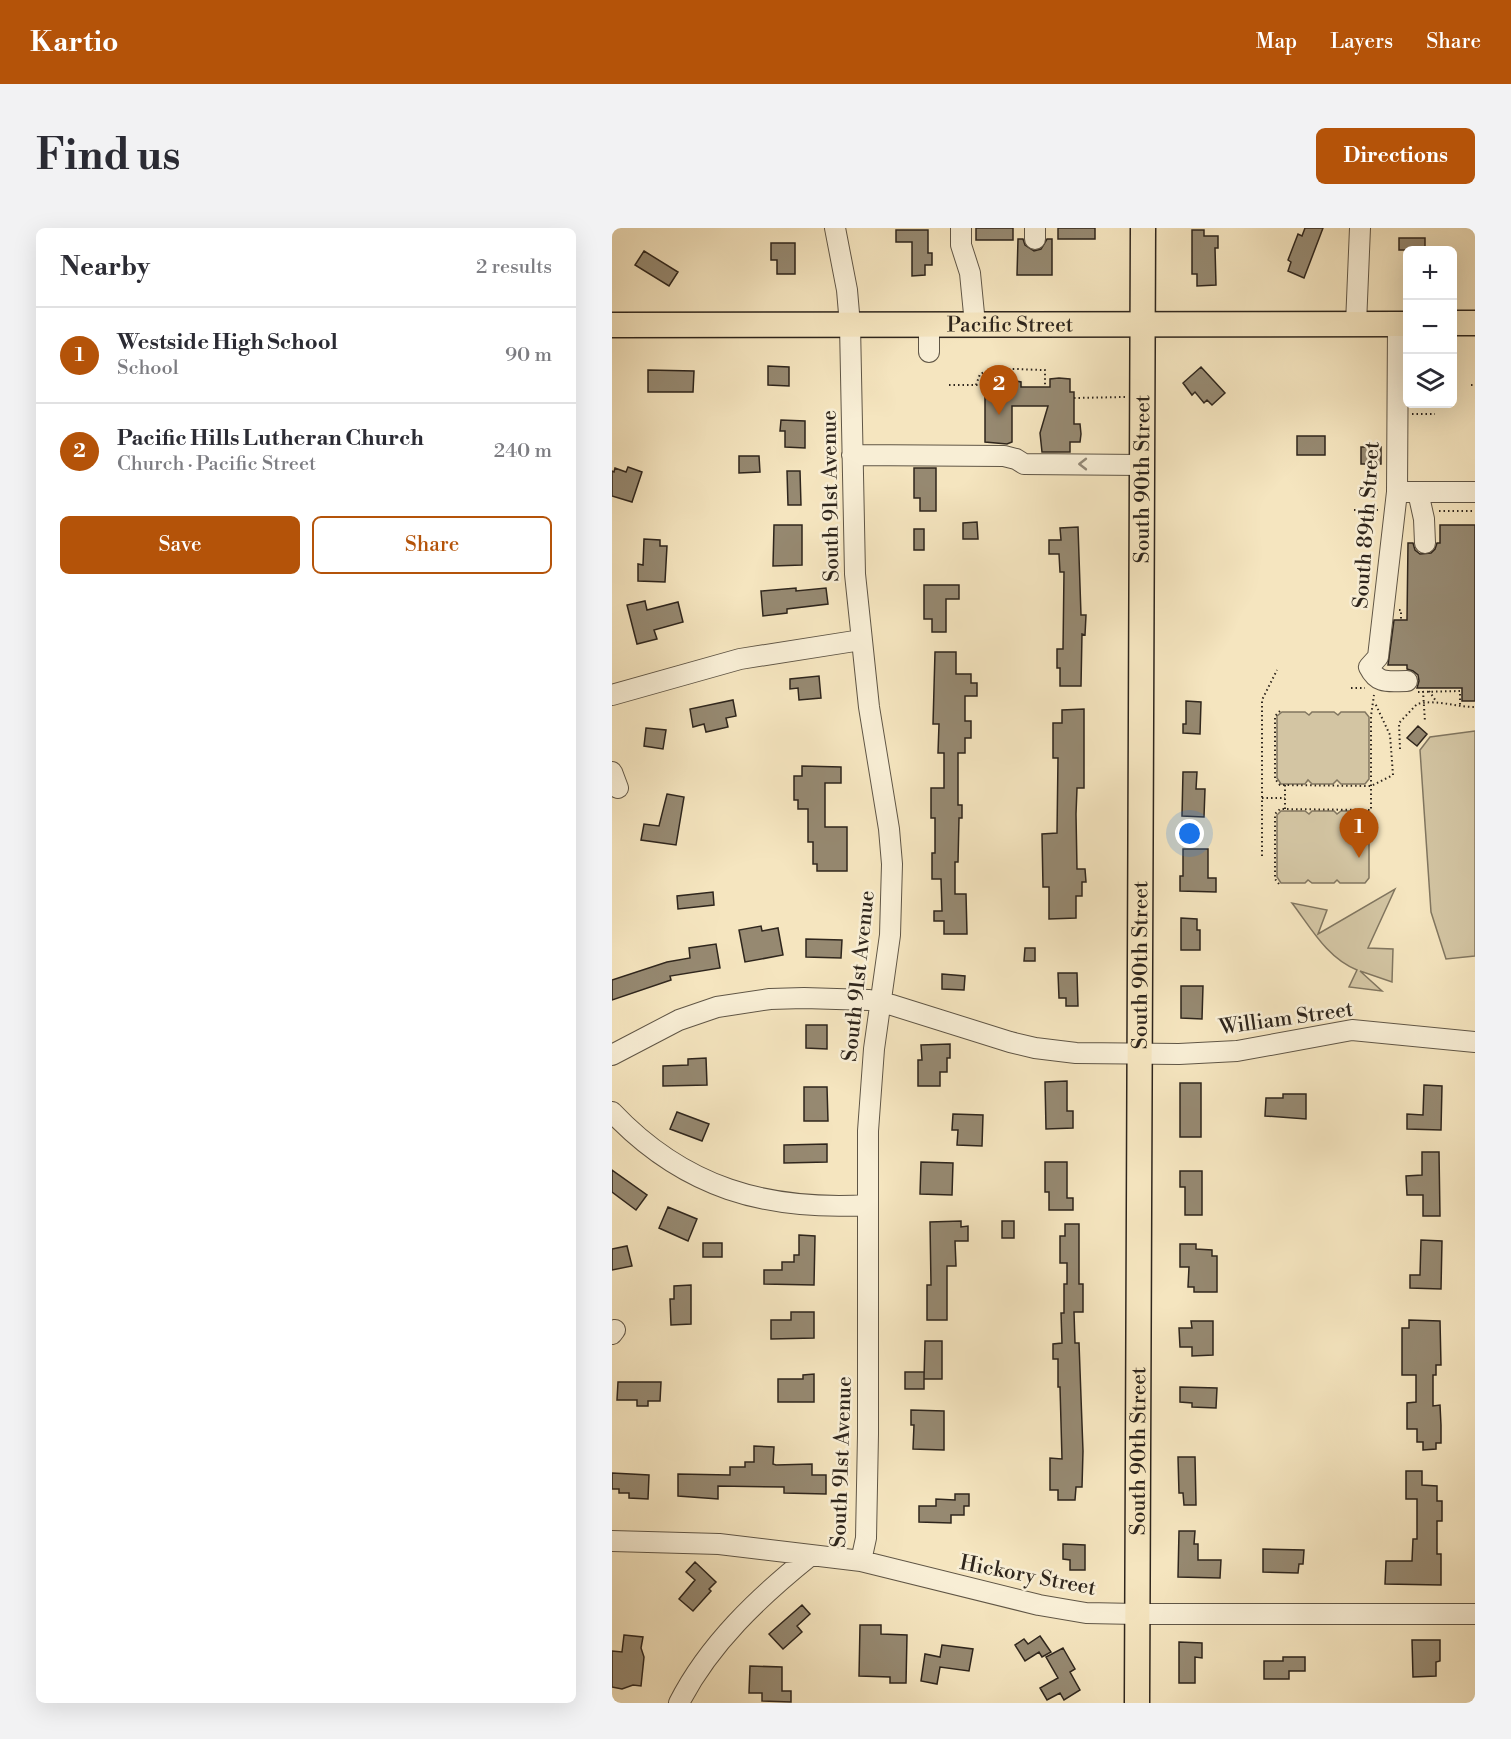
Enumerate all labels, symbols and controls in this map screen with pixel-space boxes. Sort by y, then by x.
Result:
text: Kartio [30,25,119,60]
text: Map [1256,29,1297,55]
text: Layers [1330,29,1393,55]
text: Share [1426,29,1481,55]
button: Directions [1316,128,1475,184]
text: Find us [36,130,180,183]
map controls [1403,246,1457,408]
button: + [1403,246,1457,300]
text: Nearby [60,251,150,283]
text: 2 results [476,255,552,280]
button: − [1403,300,1457,354]
street label: Pacific Street [947,312,1074,339]
text: Westside High School [117,329,338,356]
text: 1 [75,343,84,368]
text: 90 m [505,343,552,368]
button: layers [1403,354,1457,408]
text: School [117,356,179,381]
pin: 2 [980,366,1018,415]
street label: South 90th Street [1130,394,1156,563]
street label: South 91st Avenue [817,410,845,582]
text: Pacific Hills Lutheran Church [117,425,424,452]
text: 2 [73,439,86,464]
text: 240 m [494,439,552,464]
street label: South 89th Street [1348,440,1386,610]
text: Church · Pacific Street [117,452,316,477]
one-way arrow [1079,458,1088,470]
button: Save [60,516,300,574]
button: Share [312,516,552,574]
pin: 1 [1340,808,1378,858]
your location [1175,819,1204,848]
street label: South 90th Street [1128,880,1154,1049]
street label: South 91st Avenue [837,889,881,1063]
street label: William Street [1217,997,1355,1041]
street label: South 90th Street [1126,1366,1152,1535]
street label: South 91st Avenue [826,1376,858,1548]
street label: Hickory Street [957,1550,1099,1602]

